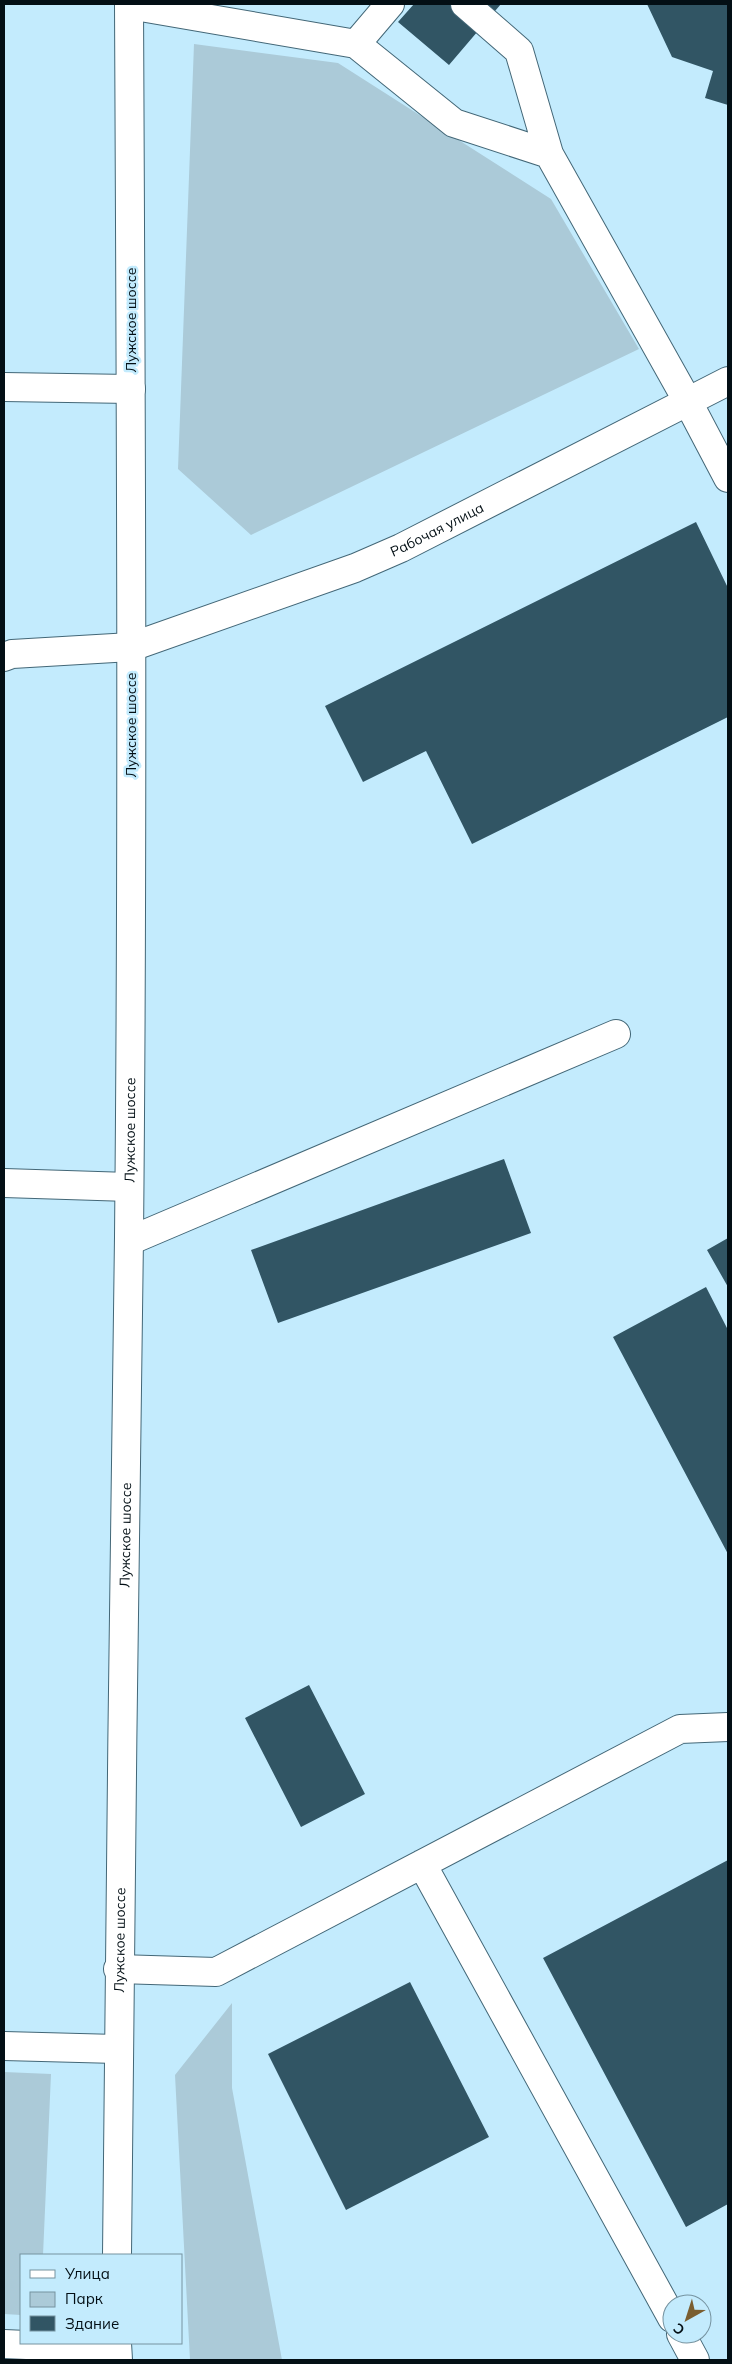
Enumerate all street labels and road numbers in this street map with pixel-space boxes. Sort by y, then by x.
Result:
street label: Лужское шоссе [122,267,140,373]
street label: Рабочая улица [387,498,487,561]
street label: Лужское шоссе [122,672,140,778]
street label: Лужское шоссе [120,1077,139,1183]
street label: Лужское шоссе [116,1482,135,1588]
street label: Лужское шоссе [110,1887,129,1993]

